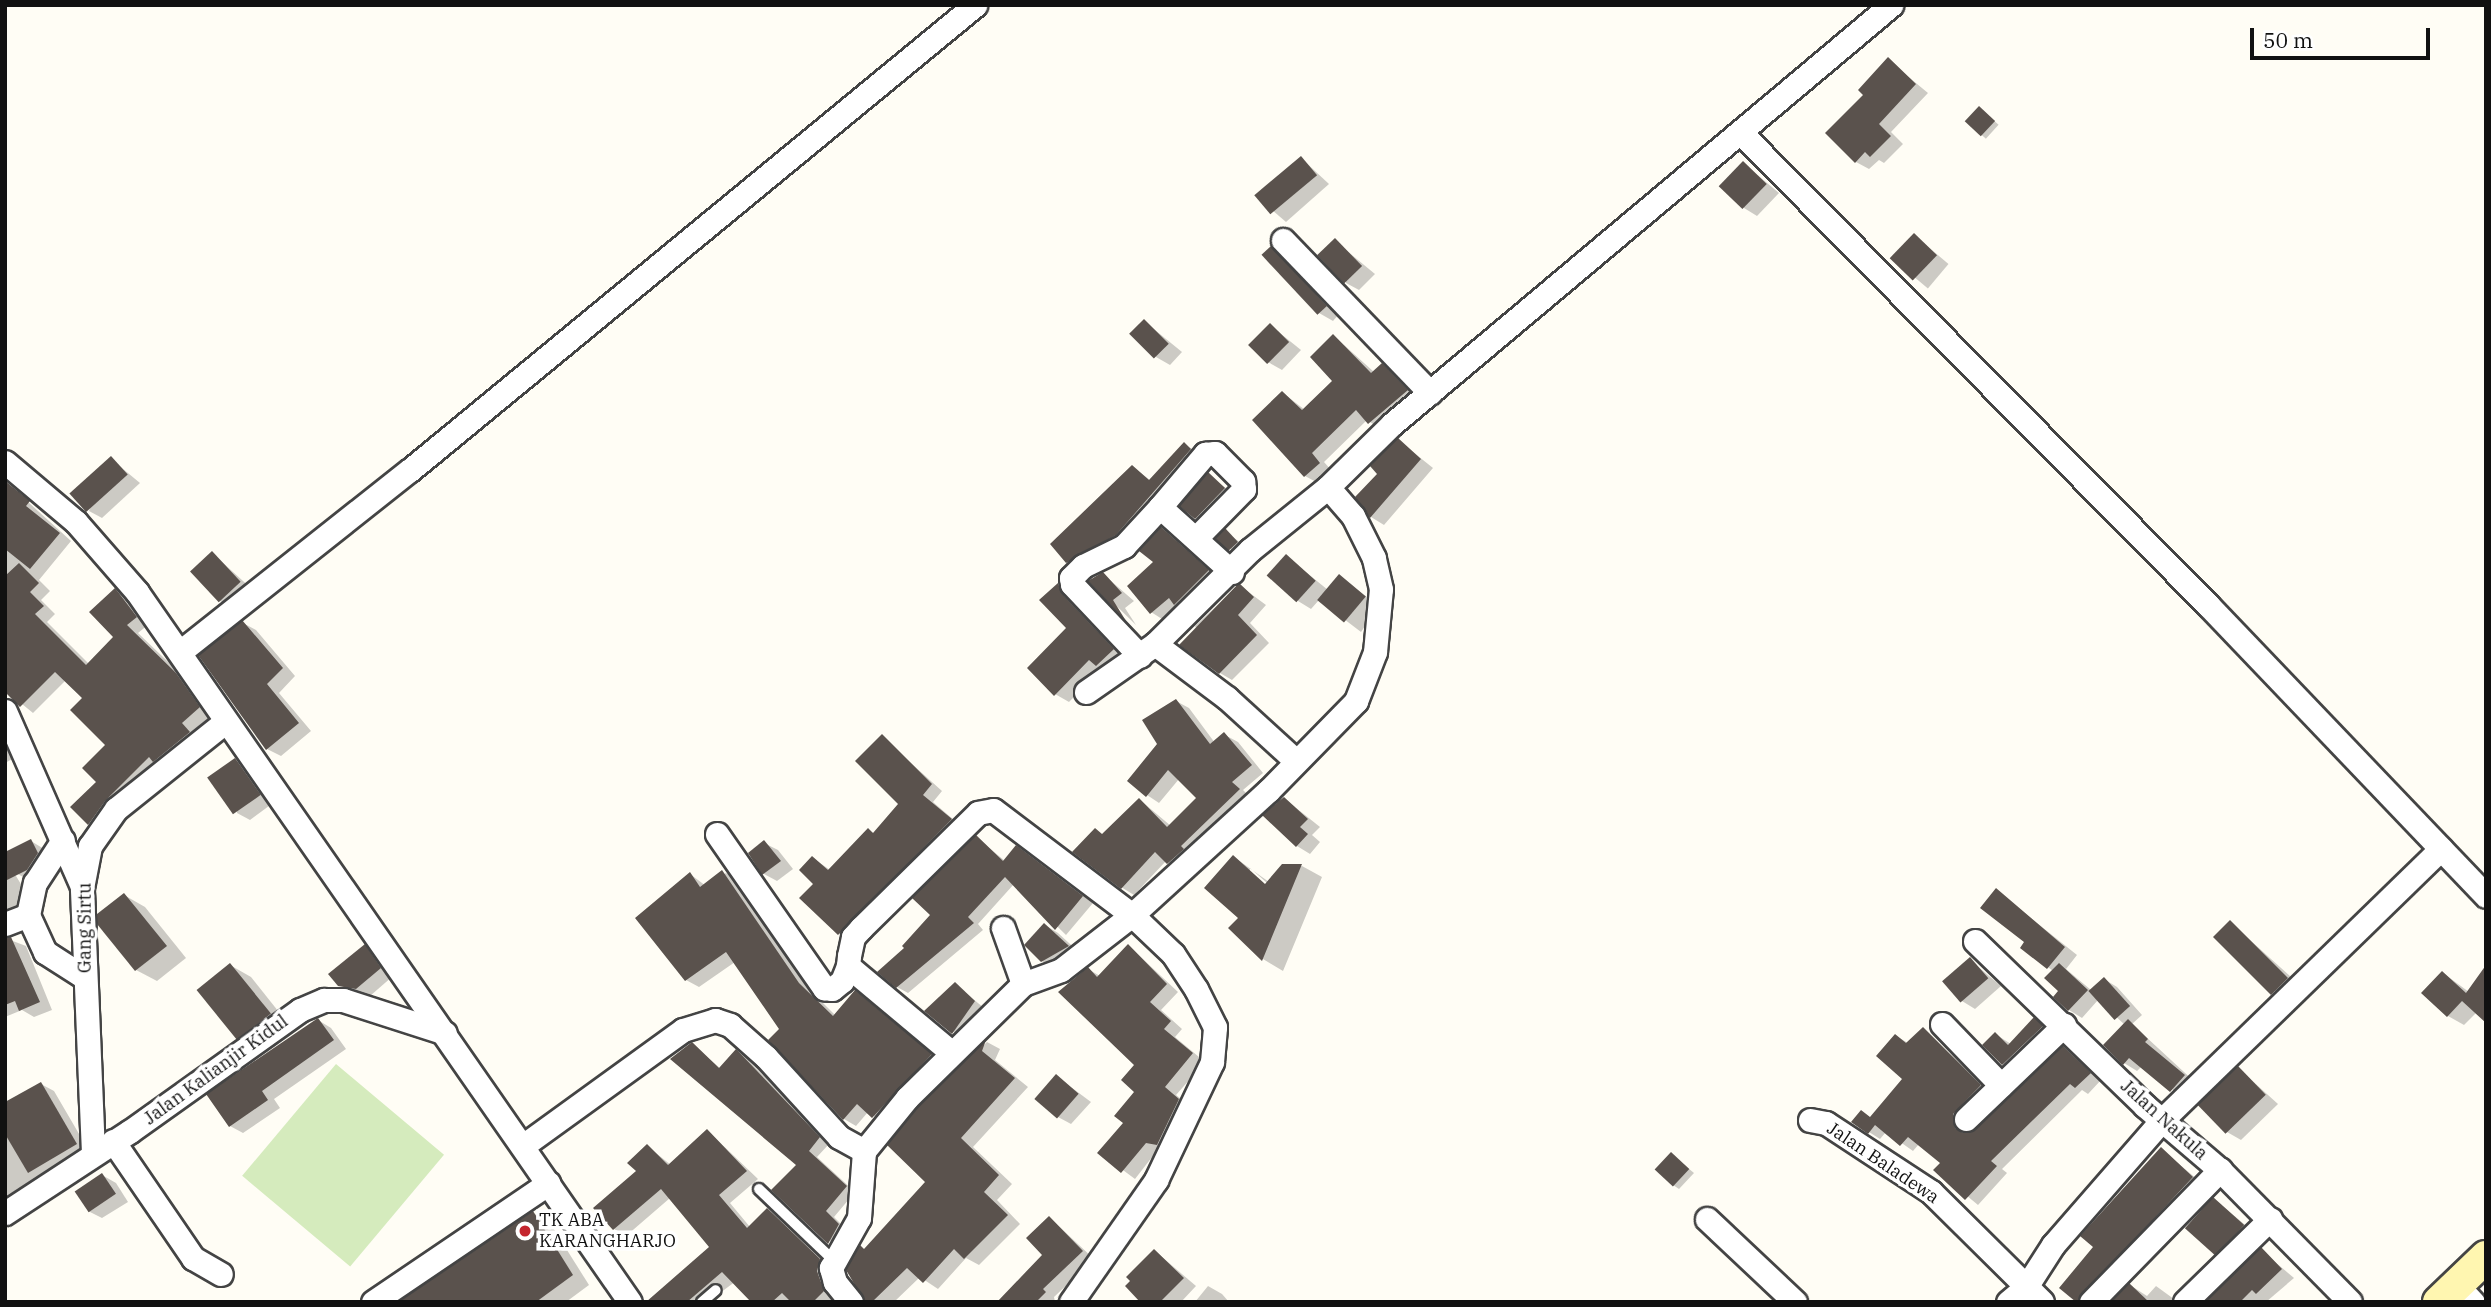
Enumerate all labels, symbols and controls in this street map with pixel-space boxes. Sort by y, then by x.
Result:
scale bar [2253,14,2433,58]
text: 50 m [2263,26,2313,54]
street label: Gang Sirtu [74,883,96,973]
street label: Jalan Kalianjir Kidul [140,1011,292,1129]
street label: Jalan Nakula [2116,1075,2212,1165]
street label: Jalan Baladewa [1823,1118,1943,1208]
place label: TK ABA KARANGHARJO [539,1210,676,1252]
marker: TK ABA KARANGHARJO [517,1223,533,1239]

